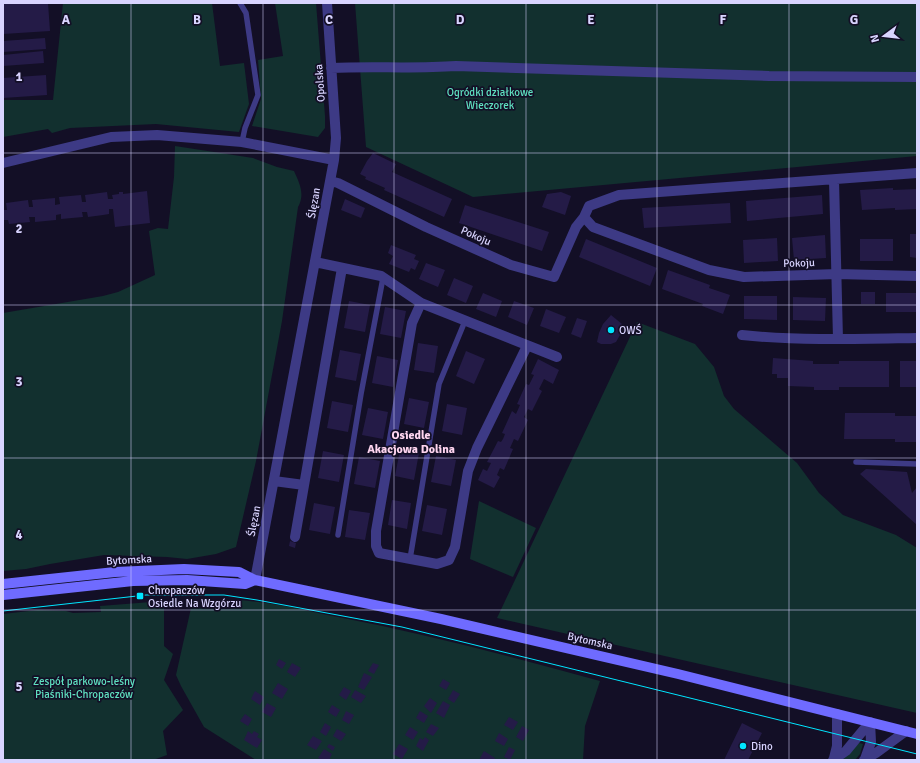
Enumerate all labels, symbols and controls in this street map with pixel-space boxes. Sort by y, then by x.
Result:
text: A [62,12,71,28]
text: B [193,12,201,28]
text: C [325,12,333,28]
text: D [456,12,465,28]
text: E [587,12,595,28]
text: F [720,12,727,28]
text: G [850,12,858,28]
north arrow [864,16,904,56]
text: N [868,33,882,44]
street label: Opolska [312,63,328,102]
text: 1 [15,69,23,85]
park label: Ogródki działkowe Wieczorek [447,86,533,112]
street label: Ślęzan [304,186,323,220]
text: 2 [15,221,23,237]
street label: Pokoju [459,224,493,248]
street label: Pokoju [783,256,815,270]
place label: OWŚ [619,323,642,337]
marker: OWŚ [606,325,616,335]
text: 3 [15,374,23,390]
district label: Osiedle Akacjowa Dolina [367,428,455,457]
street label: Ślęzan [244,504,263,538]
text: 4 [15,527,23,543]
street label: Bytomska [106,552,153,568]
place label: Chropaczów Osiedle Na Wzgórzu [148,584,241,610]
marker: Chropaczów Osiedle Na Wzgórzu [135,591,145,601]
street label: Bytomska [566,630,614,653]
park label: Zespół parkowo-leśny Piaśniki-Chropaczów [33,675,136,701]
text: 5 [15,679,23,695]
place label: Dino [751,740,773,753]
marker: Dino [738,741,748,751]

